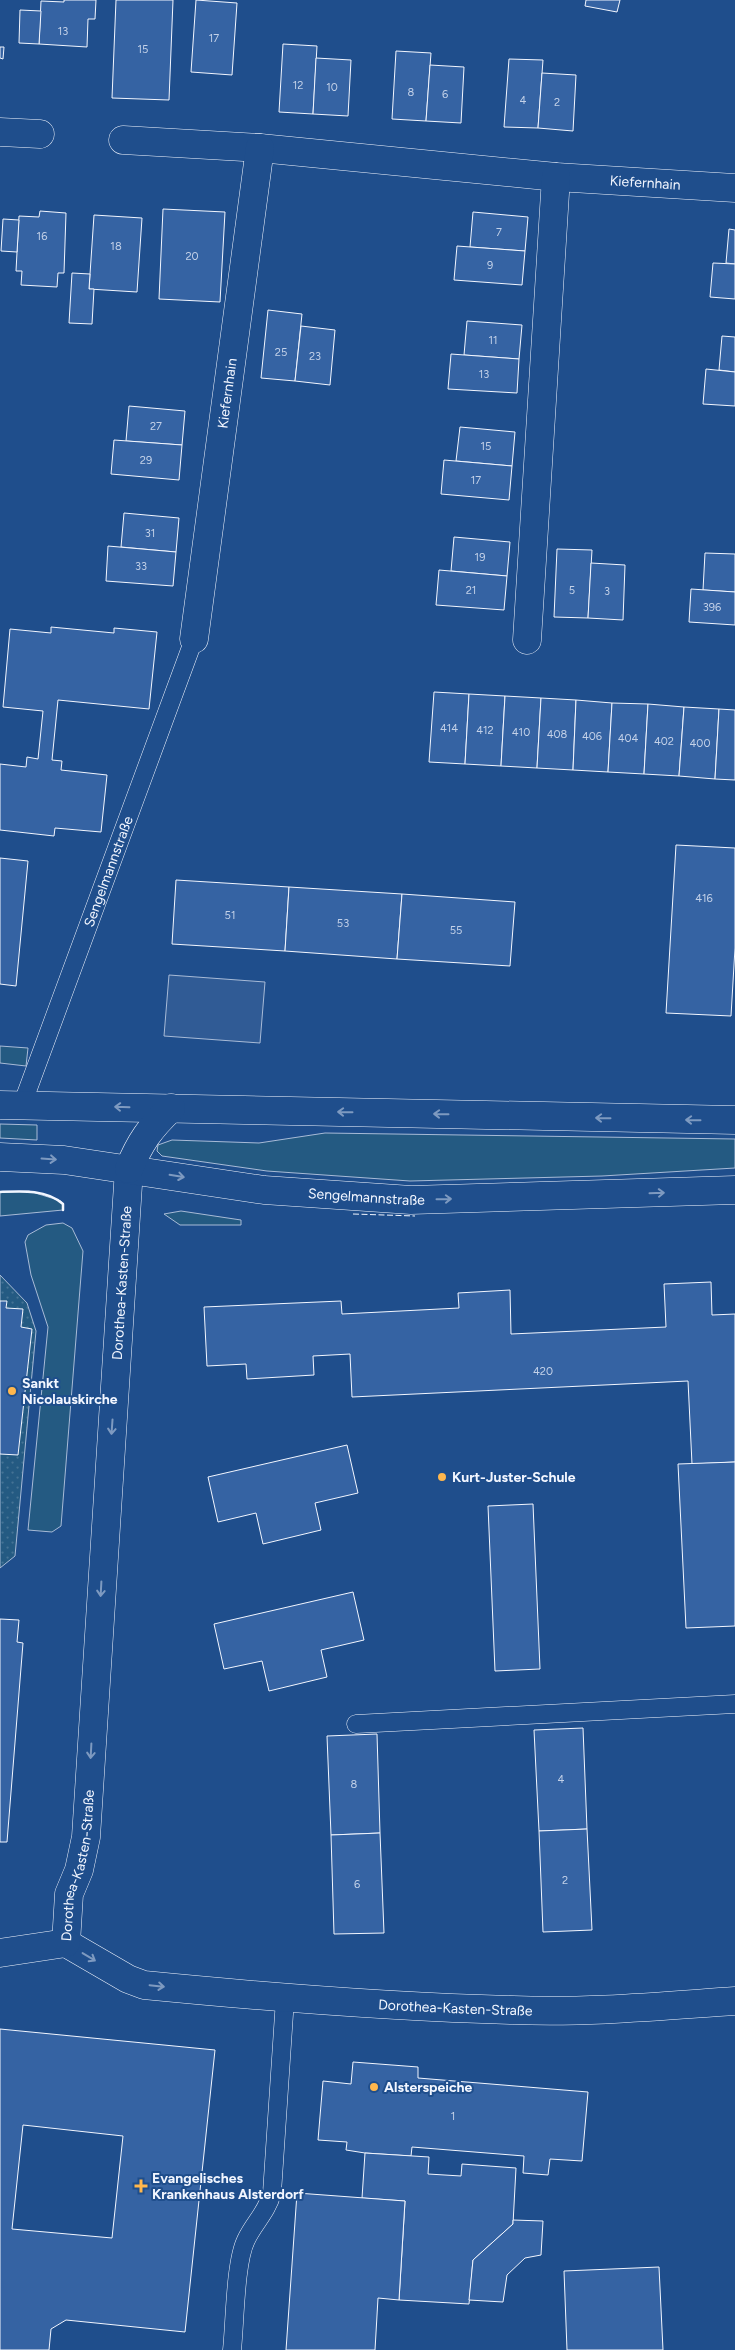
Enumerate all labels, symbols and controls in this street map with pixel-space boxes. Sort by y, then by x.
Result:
house number: 13 [58,25,68,38]
house number: 17 [209,32,219,45]
house number: 15 [138,43,148,56]
house number: 12 [293,79,303,92]
house number: 10 [326,81,338,94]
house number: 8 [408,86,415,99]
house number: 6 [442,88,448,101]
house number: 4 [520,94,527,107]
house number: 2 [554,96,560,109]
street label: Kiefernhain [609,172,681,194]
house number: 7 [496,226,502,239]
house number: 16 [37,230,47,243]
house number: 18 [110,240,122,253]
house number: 20 [185,250,199,263]
house number: 9 [487,259,493,272]
house number: 11 [488,334,498,347]
house number: 25 [275,346,287,359]
house number: 23 [309,350,321,363]
street label: Kiefernhain [214,357,241,429]
house number: 13 [479,368,489,381]
house number: 27 [150,420,162,433]
house number: 15 [481,440,491,453]
house number: 29 [140,454,152,467]
house number: 17 [471,474,481,487]
house number: 31 [145,527,155,540]
house number: 19 [475,551,485,564]
house number: 33 [135,560,147,573]
house number: 21 [466,584,476,597]
house number: 5 [569,584,575,597]
house number: 3 [604,585,610,598]
house number: 396 [703,601,721,614]
house number: 414 [440,722,458,735]
house number: 412 [476,724,494,737]
house number: 410 [512,726,530,739]
house number: 408 [547,728,568,741]
house number: 406 [582,730,602,743]
house number: 404 [618,732,639,745]
house number: 402 [654,735,674,748]
house number: 400 [690,737,710,750]
street label: Sengelmannstraße [80,813,137,929]
house number: 416 [695,892,713,905]
house number: 51 [225,909,235,922]
house number: 53 [337,917,349,930]
house number: 55 [450,924,462,937]
one-way arrow [115,1102,131,1112]
one-way arrow [338,1107,354,1117]
one-way arrow [433,1110,449,1119]
one-way arrow [596,1113,612,1123]
one-way arrow [686,1115,702,1125]
one-way arrow [40,1154,56,1163]
one-way arrow [169,1171,185,1181]
street label: Sengelmannstraße [307,1185,425,1209]
one-way arrow [648,1188,664,1197]
one-way arrow [435,1194,451,1203]
street label: Dorothea-Kasten-Straße [109,1205,136,1361]
house number: 420 [533,1365,553,1378]
place label: Sankt Nicolauskirche [22,1375,118,1408]
marker: Sankt Nicolauskirche [6,1385,18,1397]
one-way arrow [107,1419,116,1435]
place label: Kurt-Juster-Schule [452,1469,576,1486]
marker: Kurt-Juster-Schule [436,1471,448,1483]
one-way arrow [96,1581,105,1597]
one-way arrow [87,1743,96,1759]
house number: 4 [558,1773,565,1786]
house number: 8 [351,1778,358,1791]
street label: Dorothea-Kasten-Straße [58,1789,98,1942]
house number: 2 [562,1874,568,1887]
house number: 6 [354,1878,360,1891]
one-way arrow [82,1952,96,1962]
one-way arrow [149,1981,165,1991]
street label: Dorothea-Kasten-Straße [378,1996,533,2020]
place label: Alsterspeiche [384,2079,473,2096]
marker: Alsterspeiche [368,2081,380,2093]
house number: 1 [451,2110,455,2123]
place label: Evangelisches Krankenhaus Alsterdorf [152,2170,304,2203]
marker: Evangelisches Krankenhaus Alsterdorf [134,2179,148,2193]

